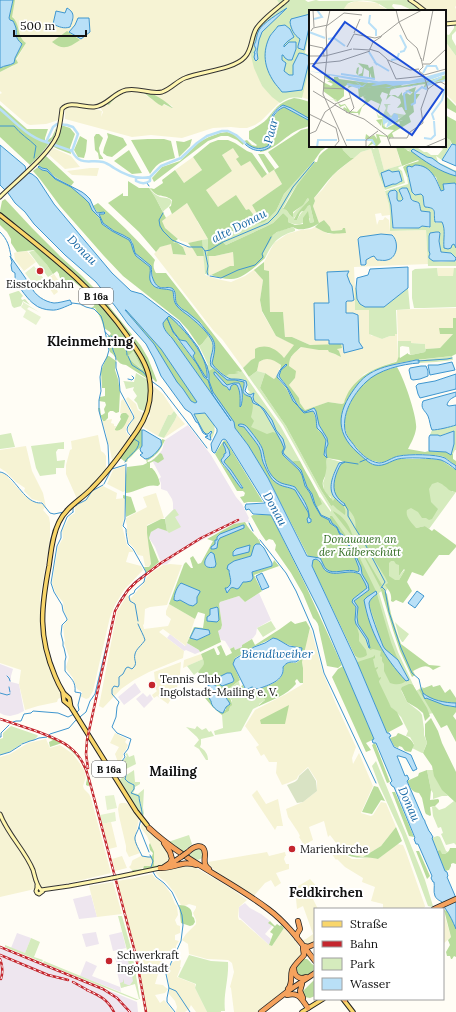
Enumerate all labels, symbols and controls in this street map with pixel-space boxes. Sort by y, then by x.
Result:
inset map [309,10,446,147]
scale bar [14,12,86,38]
text: 500 m [20,18,56,33]
water label: Paar [260,116,281,145]
water label: alte Donau [209,205,269,246]
water label: Donau [64,232,101,268]
marker: Eisstockbahn [35,266,45,276]
place label: Eisstockbahn [6,277,74,291]
road number: B 16a [79,288,113,304]
district label: Kleinmehring [47,333,134,350]
water label: Donau [260,489,291,529]
park label: Donauauen an der Kälberschütt [319,532,401,559]
water label: Biendlweiher [241,646,313,661]
place label: Tennis Club Ingolstadt-Mailing e. V. [160,672,278,699]
marker: Tennis Club Ingolstadt-Mailing e. V. [147,680,157,690]
road number: B 16a [92,761,126,777]
district label: Mailing [149,763,197,780]
water label: Donau [395,784,424,824]
place label: Marienkirche [300,842,368,856]
marker: Marienkirche [287,844,297,854]
district label: Feldkirchen [289,884,364,901]
legend [314,908,444,1000]
text: Straße [350,916,388,931]
text: Bahn [350,936,378,951]
place label: Schwerkraft Ingolstadt [117,948,180,975]
marker: Schwerkraft Ingolstadt [104,956,114,966]
text: Park [350,956,376,971]
text: Wasser [350,976,391,991]

